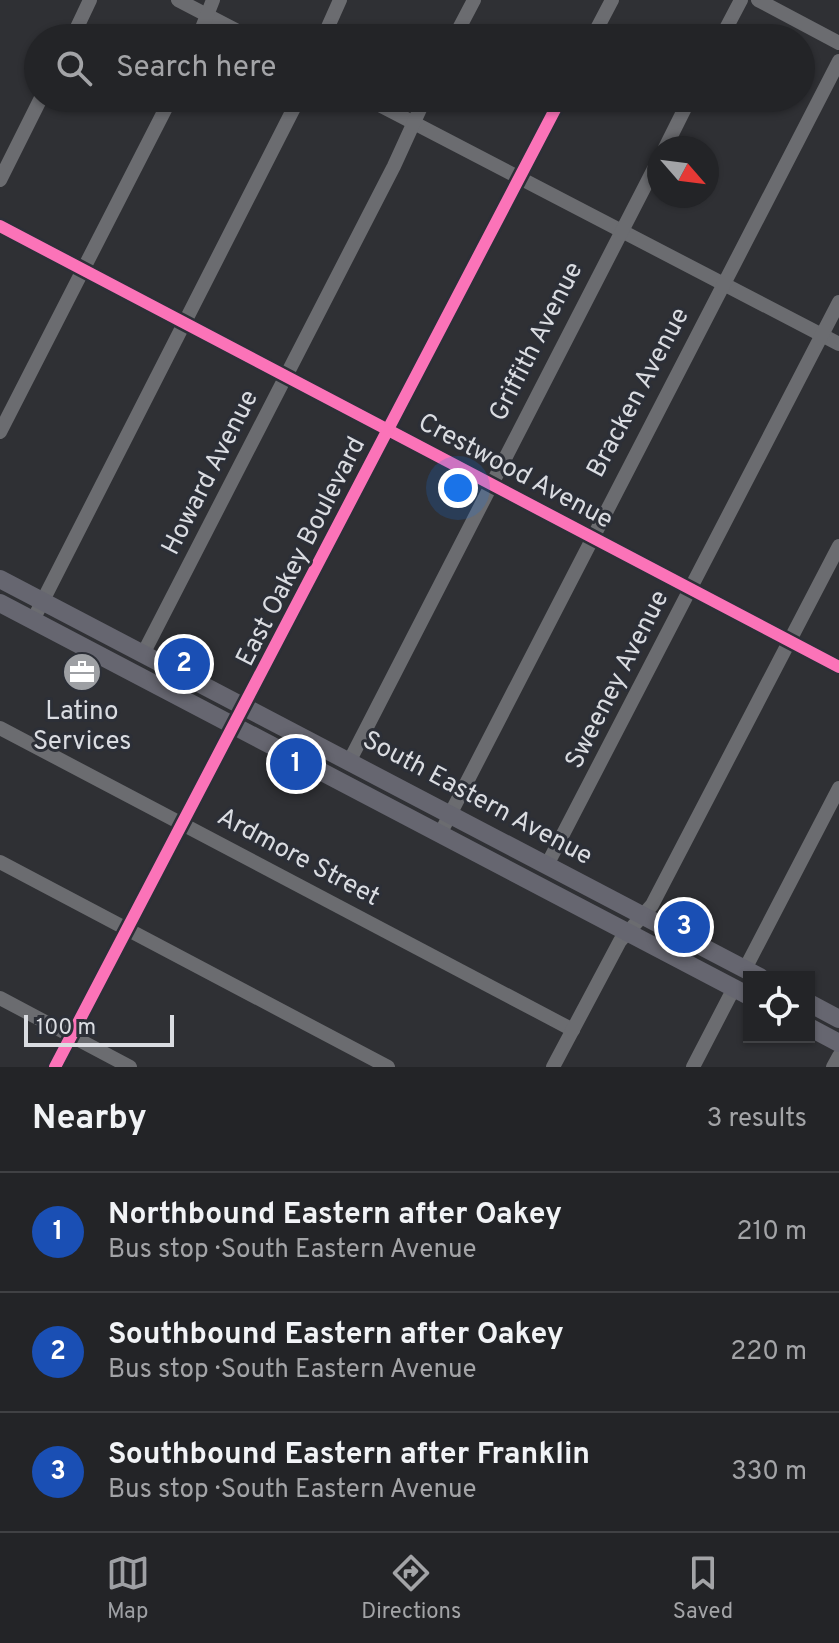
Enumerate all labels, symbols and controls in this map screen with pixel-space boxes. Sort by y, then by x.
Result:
search box [24,24,815,112]
icon: search [52,46,96,90]
text: Search here [116,50,276,87]
north arrow [647,136,719,208]
street label: Griffith Avenue [483,257,591,427]
street label: Bracken Avenue [580,302,698,484]
street label: Howard Avenue [155,385,267,561]
street label: Crestwood Avenue [412,407,618,537]
street label: East Oakey Boulevard [230,432,374,672]
your location [438,468,478,508]
street label: Sweeney Avenue [559,585,677,775]
pin: 2 [158,634,210,694]
office icon: Latino Services [61,651,103,693]
place label: Latino Services [33,696,131,759]
street label: South Eastern Avenue [356,724,598,874]
pin: 1 [270,734,322,794]
street label: Ardmore Street [211,801,385,915]
pin: 3 [658,897,710,957]
map controls [743,971,815,1043]
button: locate [743,971,815,1043]
scale bar [24,1011,174,1047]
text: 100 m [36,1015,96,1042]
text: Nearby [32,1098,147,1141]
text: 3 results [707,1103,807,1136]
text: Northbound Eastern after Oakey [108,1197,562,1234]
text: 1 [53,1216,63,1249]
text: 210 m [737,1216,807,1249]
text: Bus stop · South Eastern Avenue [108,1234,477,1267]
text: Southbound Eastern after Oakey [108,1317,564,1354]
text: 2 [50,1336,66,1369]
text: 220 m [730,1336,807,1369]
text: Bus stop · South Eastern Avenue [108,1354,477,1387]
text: Southbound Eastern after Franklin [108,1437,590,1474]
text: 3 [50,1456,66,1489]
text: 330 m [731,1456,807,1489]
text: Bus stop · South Eastern Avenue [108,1474,477,1507]
tab: Map [106,1551,150,1626]
tab: Directions [361,1551,461,1626]
tab: Saved [673,1551,733,1626]

